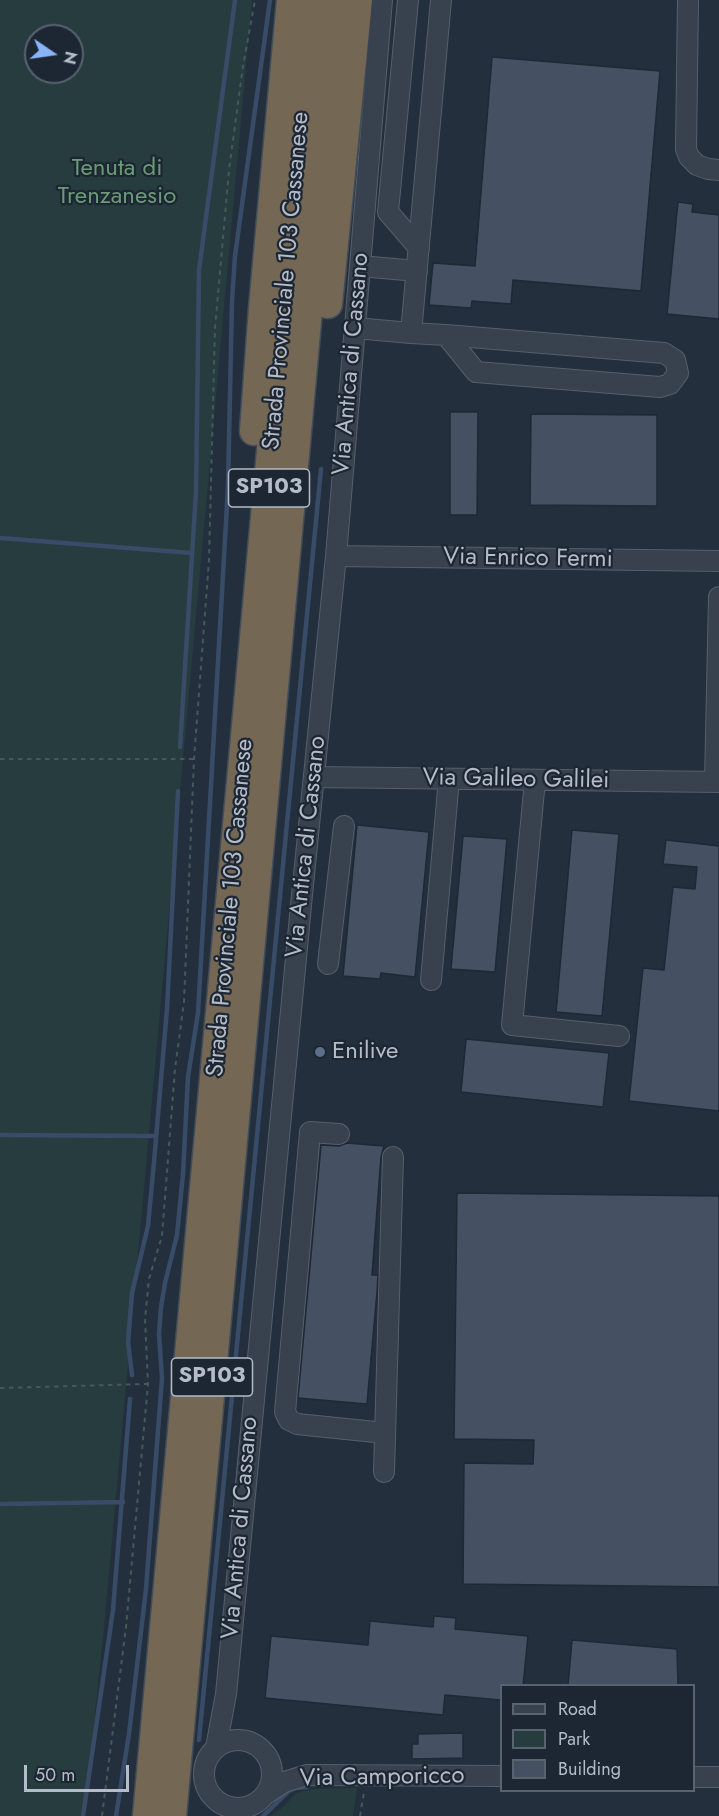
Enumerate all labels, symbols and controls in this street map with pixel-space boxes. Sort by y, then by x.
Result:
north arrow [24,24,84,84]
text: N [57,49,83,66]
street label: Strada Provinciale 103 Cassanese [258,111,316,451]
park label: Tenuta di Trenzanesio [58,155,176,211]
street label: Via Antica di Cassano [328,252,376,476]
road number: SP103 [228,469,310,507]
street label: Via Enrico Fermi [443,543,613,575]
street label: Via Antica di Cassano [281,735,333,959]
street label: Strada Provinciale 103 Cassanese [202,738,260,1078]
street label: Via Galileo Galilei [422,764,610,796]
place label: Enilive [332,1038,398,1066]
marker: Enilive [313,1045,327,1059]
road number: SP103 [172,1358,252,1396]
street label: Via Antica di Cassano [217,1416,265,1640]
legend [500,1684,695,1792]
text: Road [558,1696,597,1722]
text: Park [558,1726,590,1752]
scale bar [27,1753,132,1791]
text: Building [558,1756,621,1782]
text: 50 m [35,1762,75,1788]
street label: Via Camporicco [299,1762,465,1794]

